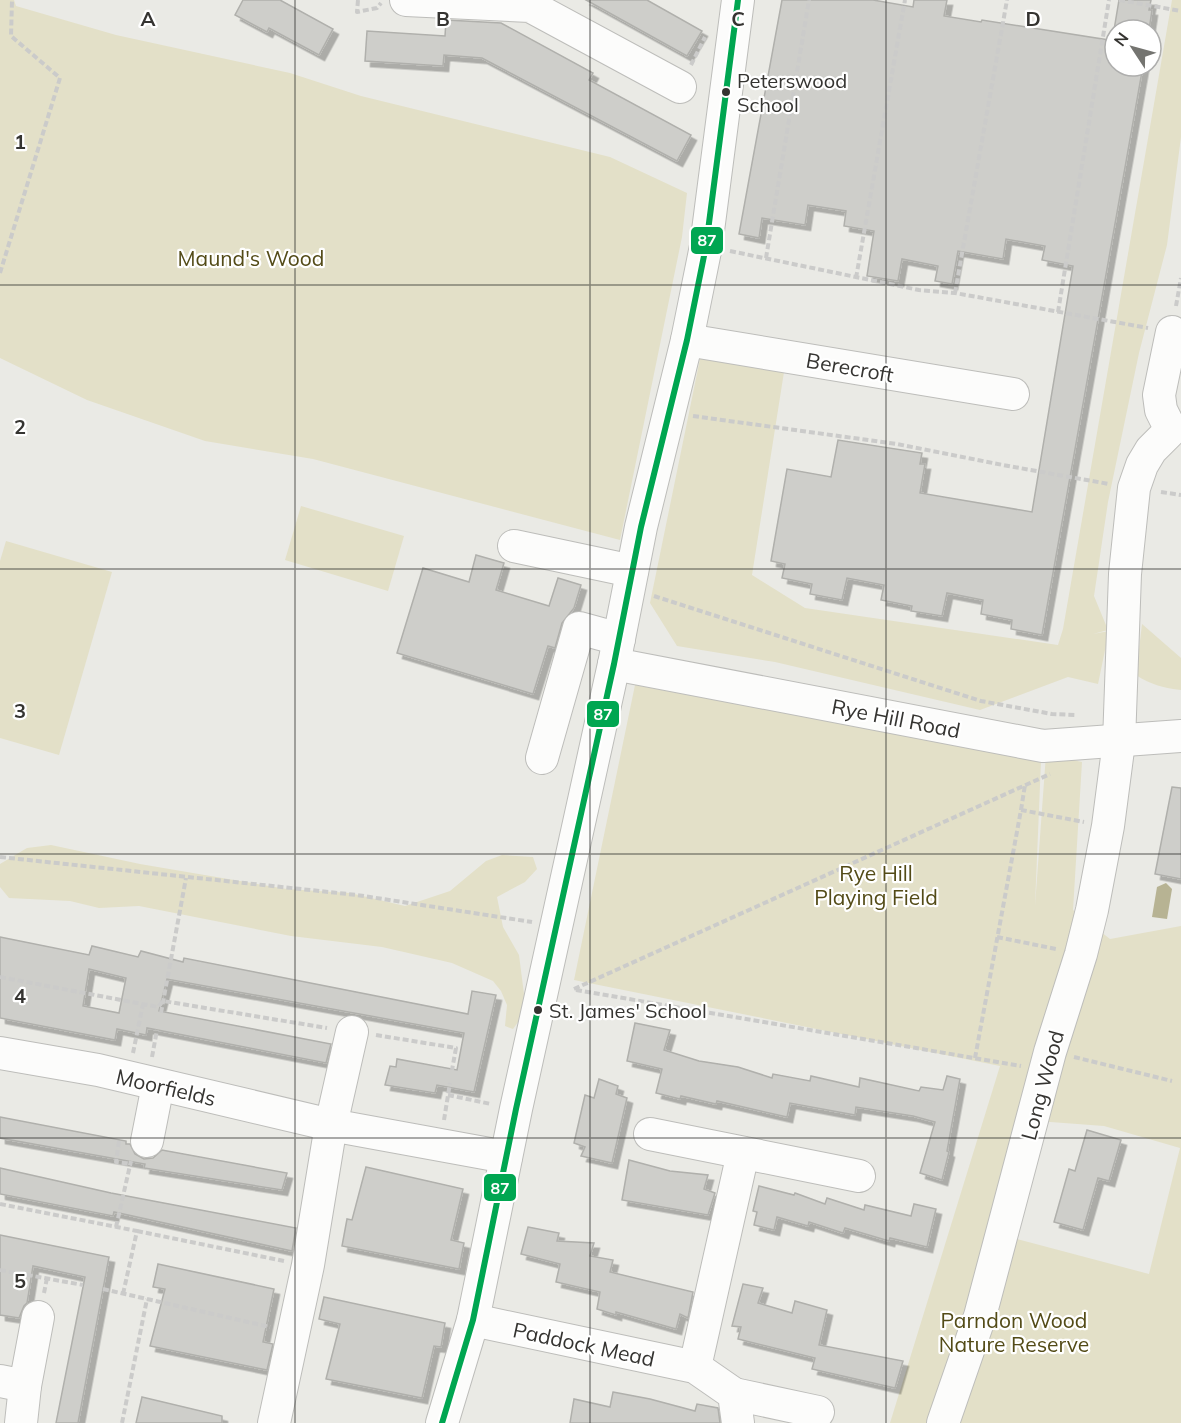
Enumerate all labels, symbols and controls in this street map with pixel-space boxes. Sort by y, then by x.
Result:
text: A [141,6,156,31]
text: B [436,6,450,31]
text: C [731,6,745,31]
text: D [1025,6,1041,31]
north arrow [1103,18,1163,78]
text: N [1109,28,1133,50]
place label: Peterswood School [737,68,847,117]
marker: Peterswood School [720,86,732,98]
text: 1 [14,129,26,154]
line badge: 87 [690,226,724,255]
text: 87 [697,230,717,250]
park label: Maund's Wood [178,245,324,271]
street label: Berecroft [804,347,896,387]
text: 2 [14,414,26,439]
street label: Rye Hill Road [829,693,963,743]
text: 3 [14,698,26,723]
line badge: 87 [586,700,620,728]
text: 87 [593,704,613,724]
park label: Rye Hill Playing Field [814,860,938,910]
text: 4 [14,983,26,1008]
place label: St. James' School [549,998,707,1023]
marker: St. James' School [532,1004,544,1016]
street label: Long Wood [1015,1027,1069,1143]
street label: Moorfields [114,1063,218,1111]
line badge: 87 [483,1173,517,1202]
text: 87 [490,1178,510,1198]
text: 5 [14,1268,26,1293]
park label: Parndon Wood Nature Reserve [939,1307,1089,1357]
street label: Paddock Mead [511,1316,657,1372]

